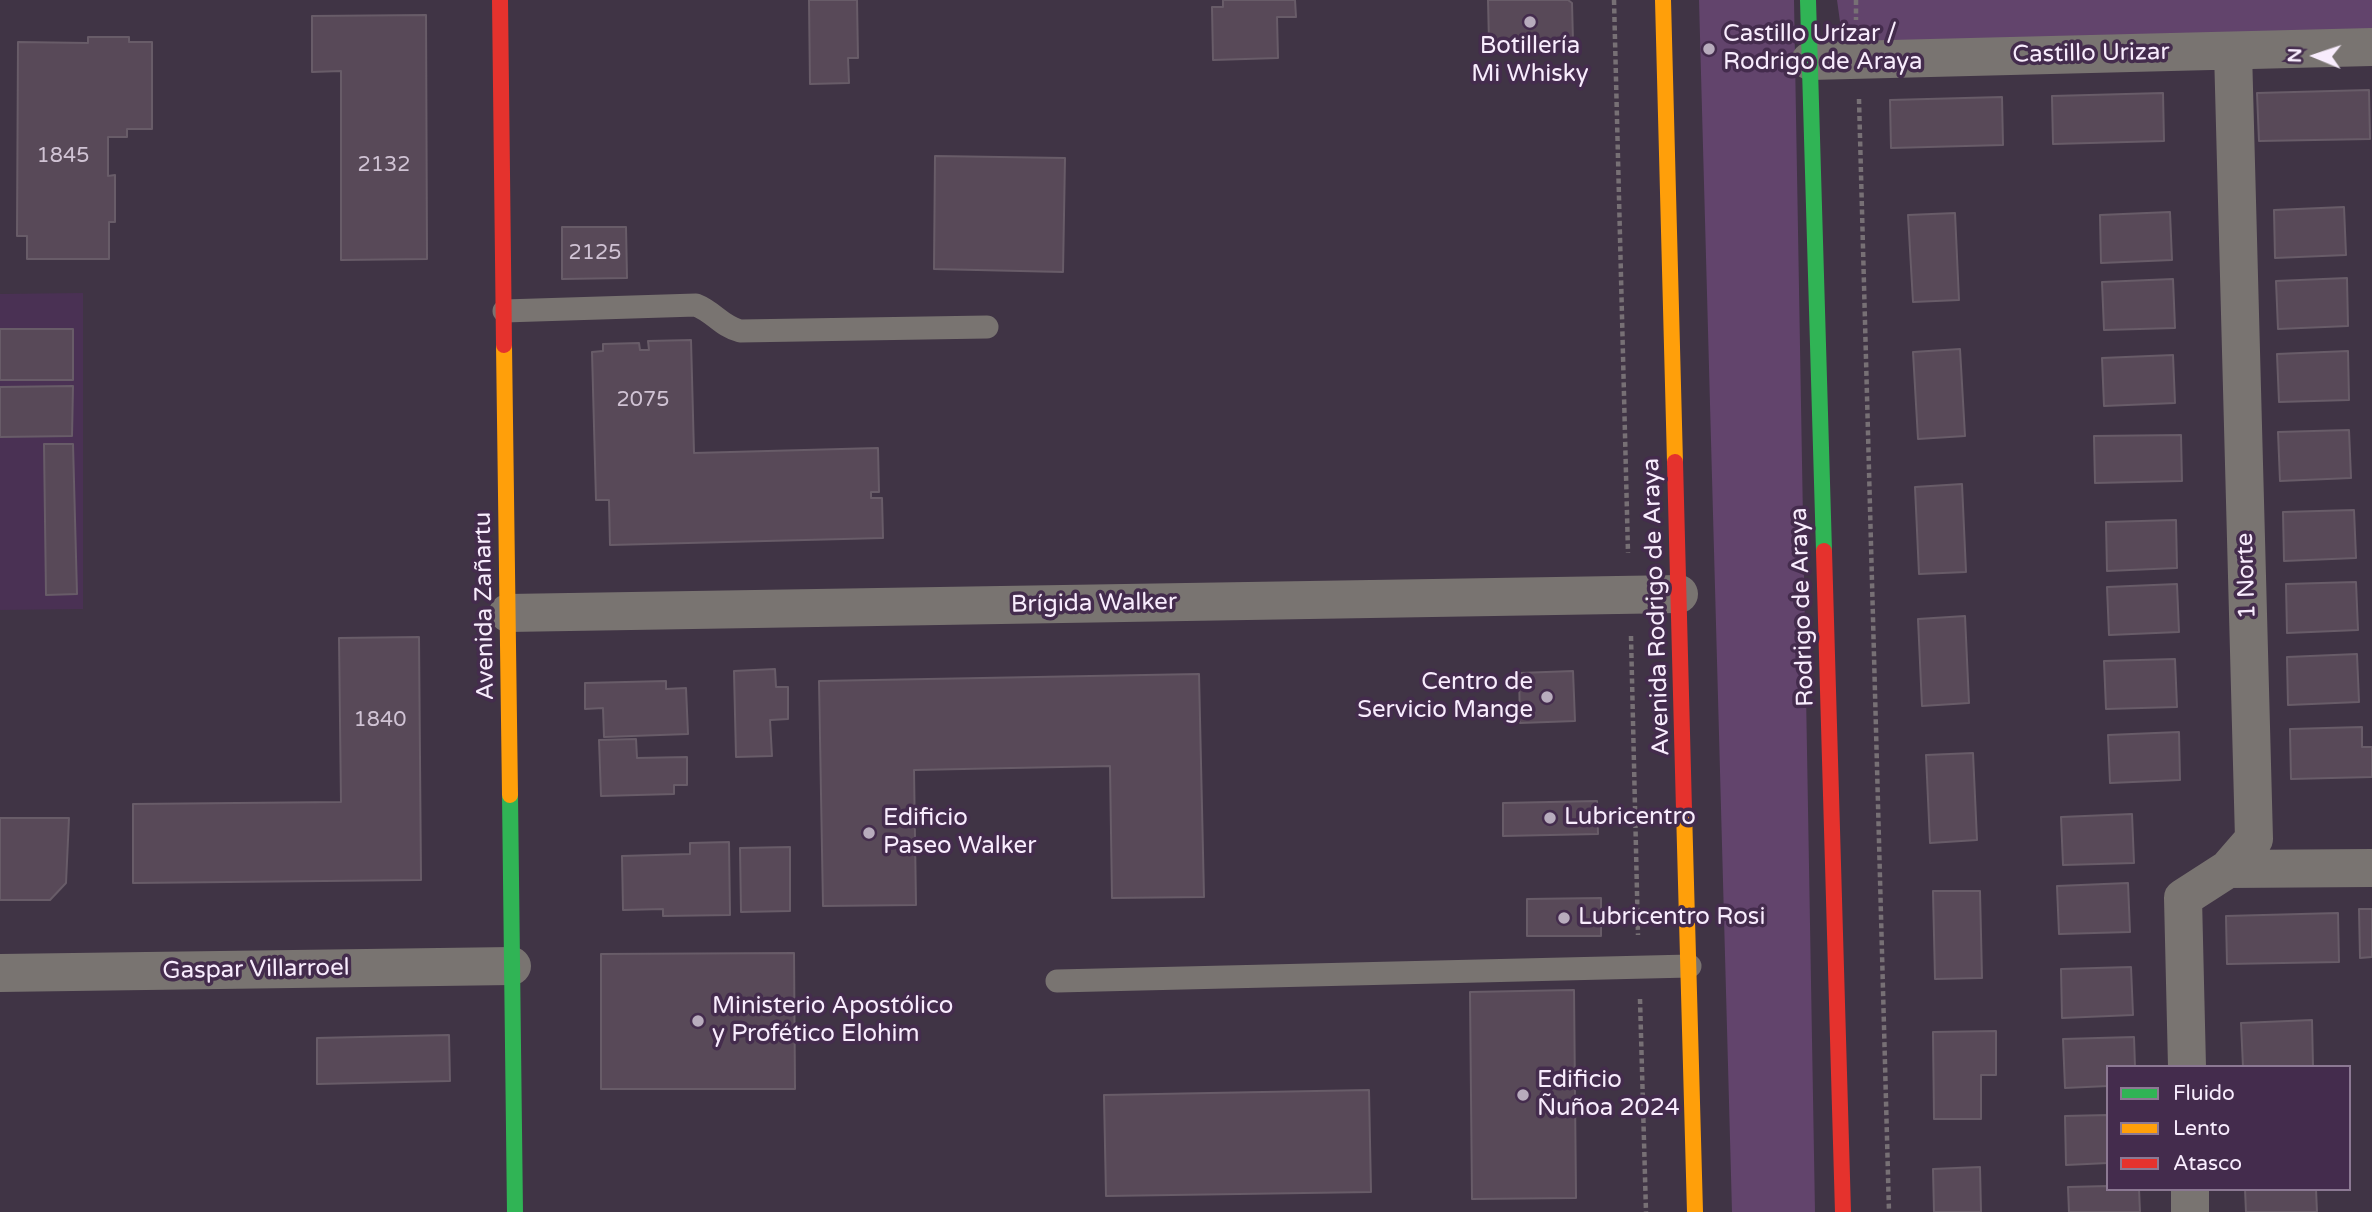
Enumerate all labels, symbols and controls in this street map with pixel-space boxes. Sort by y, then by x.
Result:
marker: Botillería Mi Whisky [1522,14,1538,30]
place label: Castillo Urízar / Rodrigo de Araya [1723,21,1922,77]
north arrow [2281,21,2351,91]
place label: Botillería Mi Whisky [1471,33,1589,89]
street label: Castillo Urizar [2012,38,2170,70]
marker: Castillo Urízar / Rodrigo de Araya [1701,41,1717,57]
text: N [2284,47,2306,63]
house number: 1845 [37,143,89,169]
house number: 2132 [358,152,410,178]
house number: 2125 [569,240,621,266]
house number: 2075 [617,387,669,413]
street label: Avenida Rodrigo de Araya [1637,458,1677,756]
street label: Rodrigo de Araya [1785,507,1821,707]
street label: Avenida Zañartu [469,512,501,700]
street label: 1 Norte [2231,532,2263,620]
street label: Brígida Walker [1011,588,1177,620]
place label: Centro de Servicio Mange [1357,669,1533,725]
marker: Centro de Servicio Mange [1539,689,1555,705]
house number: 1840 [354,707,406,733]
place label: Lubricentro [1564,804,1696,832]
place label: Edificio Paseo Walker [883,805,1036,861]
marker: Lubricentro [1542,810,1558,826]
marker: Edificio Paseo Walker [861,825,877,841]
place label: Lubricentro Rosi [1578,904,1765,932]
marker: Lubricentro Rosi [1556,910,1572,926]
street label: Gaspar Villarroel [162,954,350,986]
place label: Ministerio Apostólico y Profético Elohim [712,993,953,1049]
marker: Ministerio Apostólico y Profético Elohim [690,1013,706,1029]
legend [2106,1065,2351,1191]
place label: Edificio Ñuñoa 2024 [1537,1067,1680,1123]
text: Fluido [2173,1081,2235,1106]
marker: Edificio Ñuñoa 2024 [1515,1087,1531,1103]
text: Lento [2173,1116,2230,1141]
text: Atasco [2173,1151,2242,1176]

